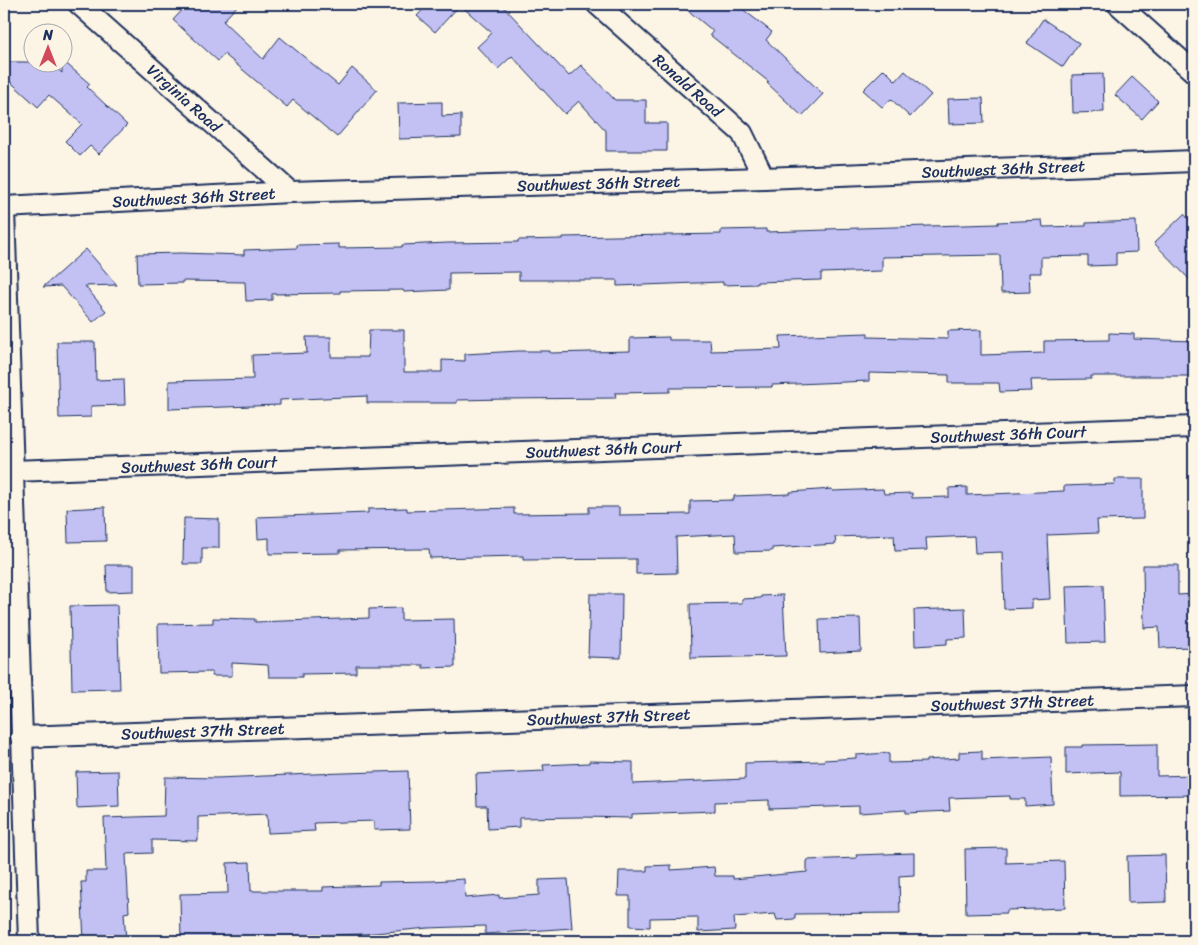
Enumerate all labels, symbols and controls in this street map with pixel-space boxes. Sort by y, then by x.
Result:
north arrow [22,22,72,72]
text: N [42,23,53,48]
street label: Ronald Road [646,46,731,125]
street label: Virginia Road [140,56,230,140]
street label: Southwest 36th Street [921,151,1085,186]
street label: Southwest 36th Street [516,166,681,200]
street label: Southwest 36th Street [111,178,276,216]
street label: Southwest 36th Court [930,417,1087,451]
street label: Southwest 36th Court [525,432,683,466]
street label: Southwest 36th Court [120,447,278,481]
street label: Southwest 37th Street [930,685,1095,720]
street label: Southwest 37th Street [526,699,691,734]
street label: Southwest 37th Street [121,713,285,748]

